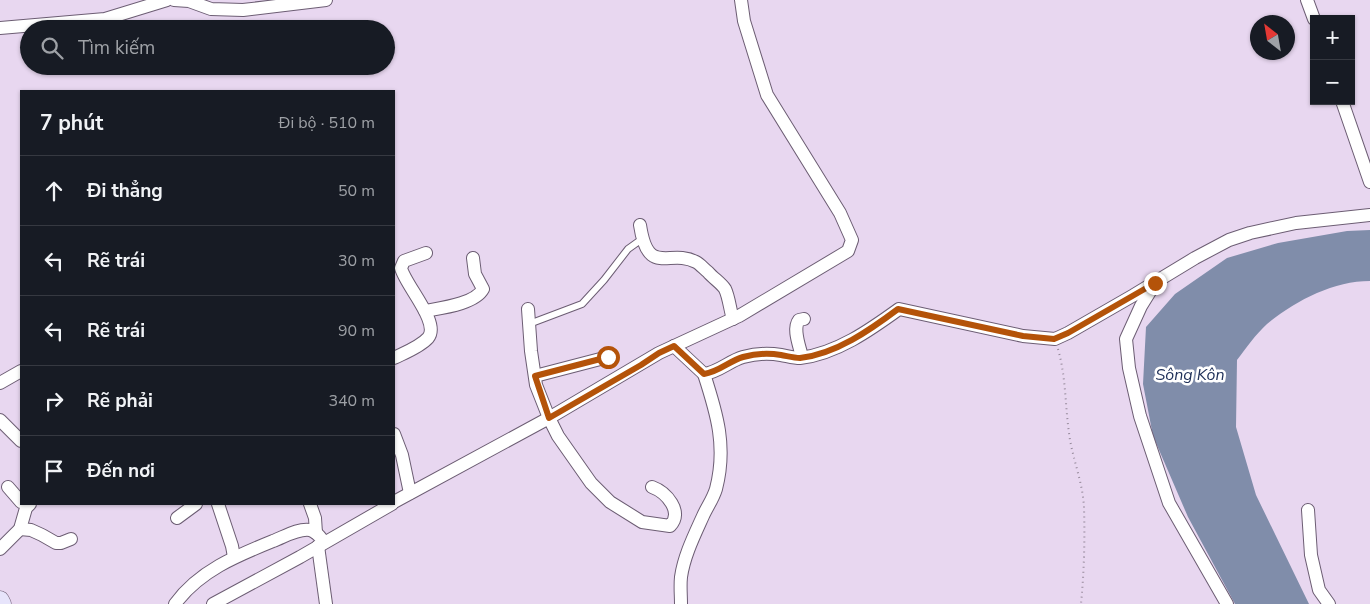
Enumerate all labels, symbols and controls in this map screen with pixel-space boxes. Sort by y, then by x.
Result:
north arrow [1250,15,1295,60]
map controls [1310,15,1355,105]
button: + [1310,15,1355,60]
search box [20,20,395,75]
icon: search [38,34,66,62]
text: Tìm kiếm [78,35,155,61]
button: − [1310,60,1355,105]
text: 7 phút [40,109,103,137]
text: Đi bộ · 510 m [279,112,375,134]
icon: ahead [40,177,68,205]
text: Đi thẳng [87,178,163,204]
text: 50 m [338,180,375,202]
icon: left [40,247,68,275]
text: Rẽ trái [87,248,145,274]
text: 30 m [338,250,375,272]
route end [1144,272,1167,295]
icon: left [40,317,68,345]
text: Rẽ trái [87,318,145,344]
text: 90 m [338,320,375,342]
route start [597,346,620,369]
water label: Sông Kôn [1155,364,1225,386]
icon: right [40,387,68,415]
text: Rẽ phải [87,388,153,414]
text: 340 m [328,390,375,412]
icon: arrive [40,457,68,485]
text: Đến nơi [87,458,155,484]

